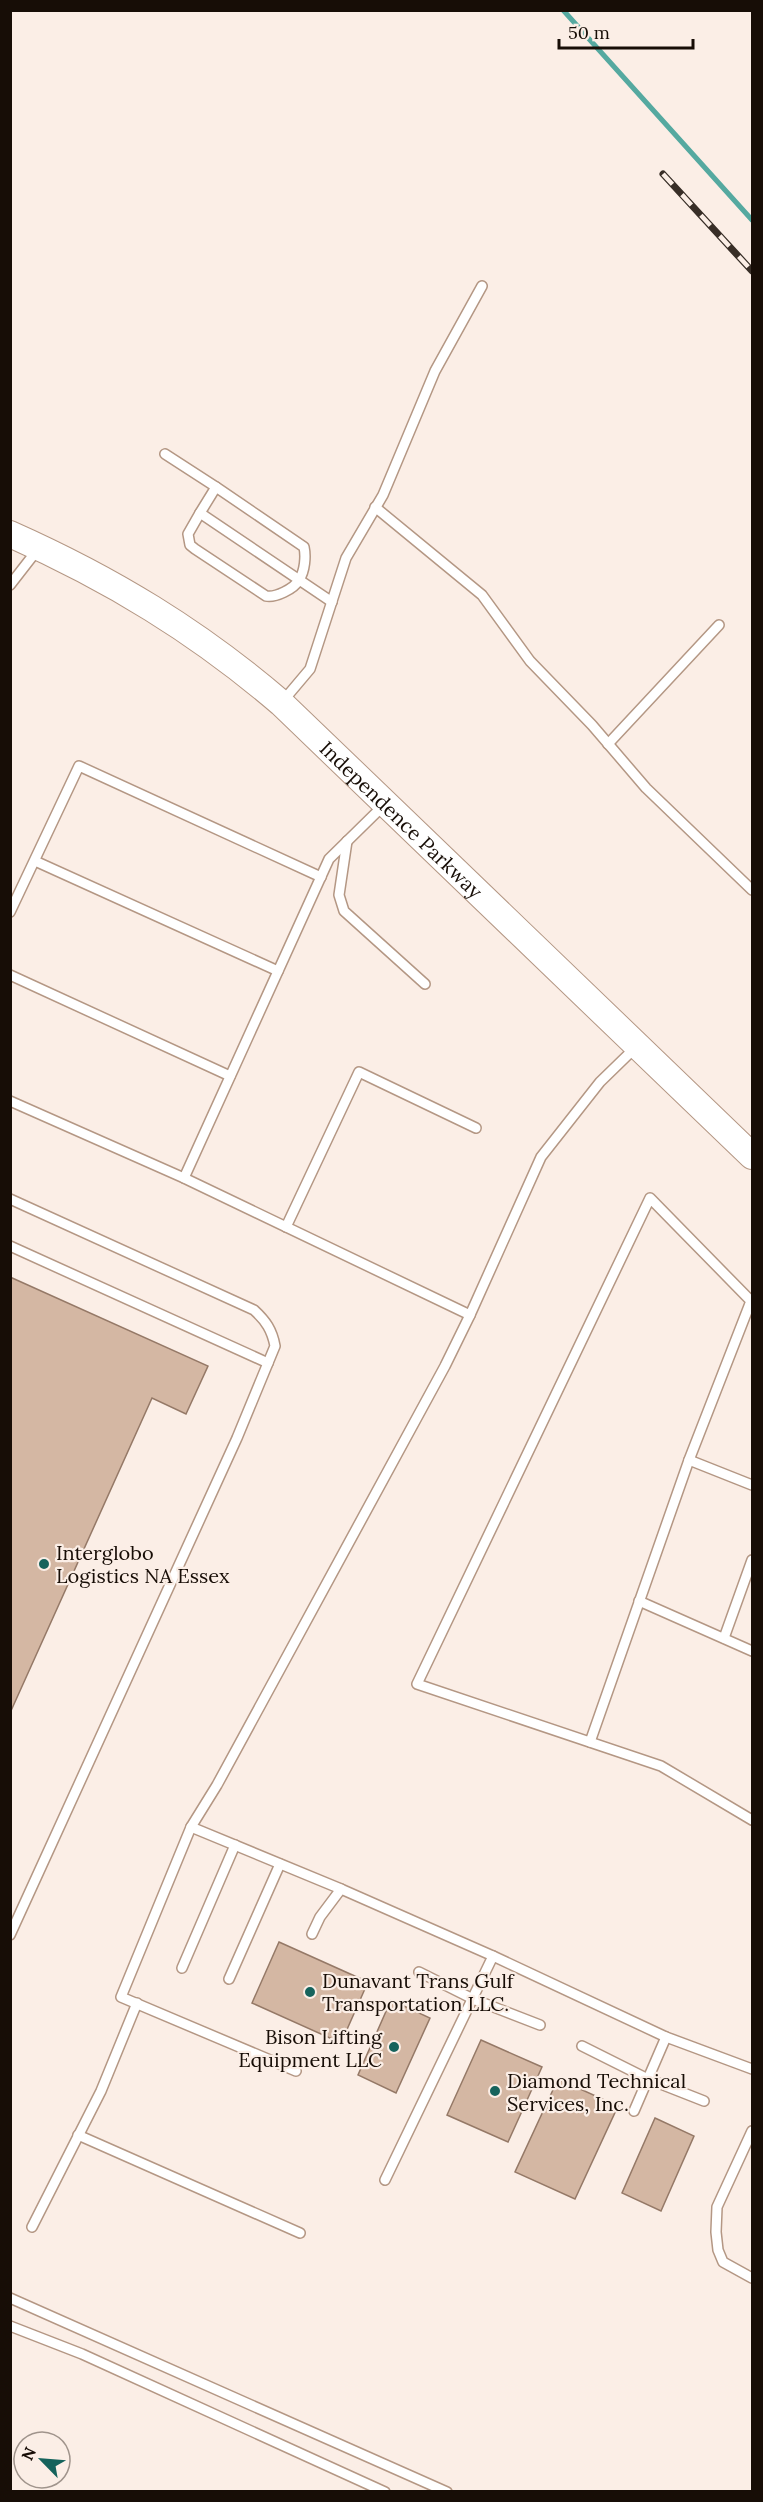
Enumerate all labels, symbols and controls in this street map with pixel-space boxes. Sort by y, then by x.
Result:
scale bar [559,12,692,50]
text: 50 m [568,21,610,44]
street label: Independence Parkway [315,735,489,903]
place label: Interglobo Logistics NA Essex [56,1540,230,1588]
marker: Interglobo Logistics NA Essex [37,1557,51,1571]
place label: Dunavant Trans Gulf Transportation LLC. [322,1968,515,2016]
marker: Dunavant Trans Gulf Transportation LLC. [303,1985,317,1999]
place label: Bison Lifting Equipment LLC [238,2024,383,2072]
marker: Bison Lifting Equipment LLC [387,2040,401,2054]
place label: Diamond Technical Services, Inc. [507,2068,686,2116]
marker: Diamond Technical Services, Inc. [488,2084,502,2098]
north arrow [12,2430,72,2490]
text: N [17,2444,40,2463]

